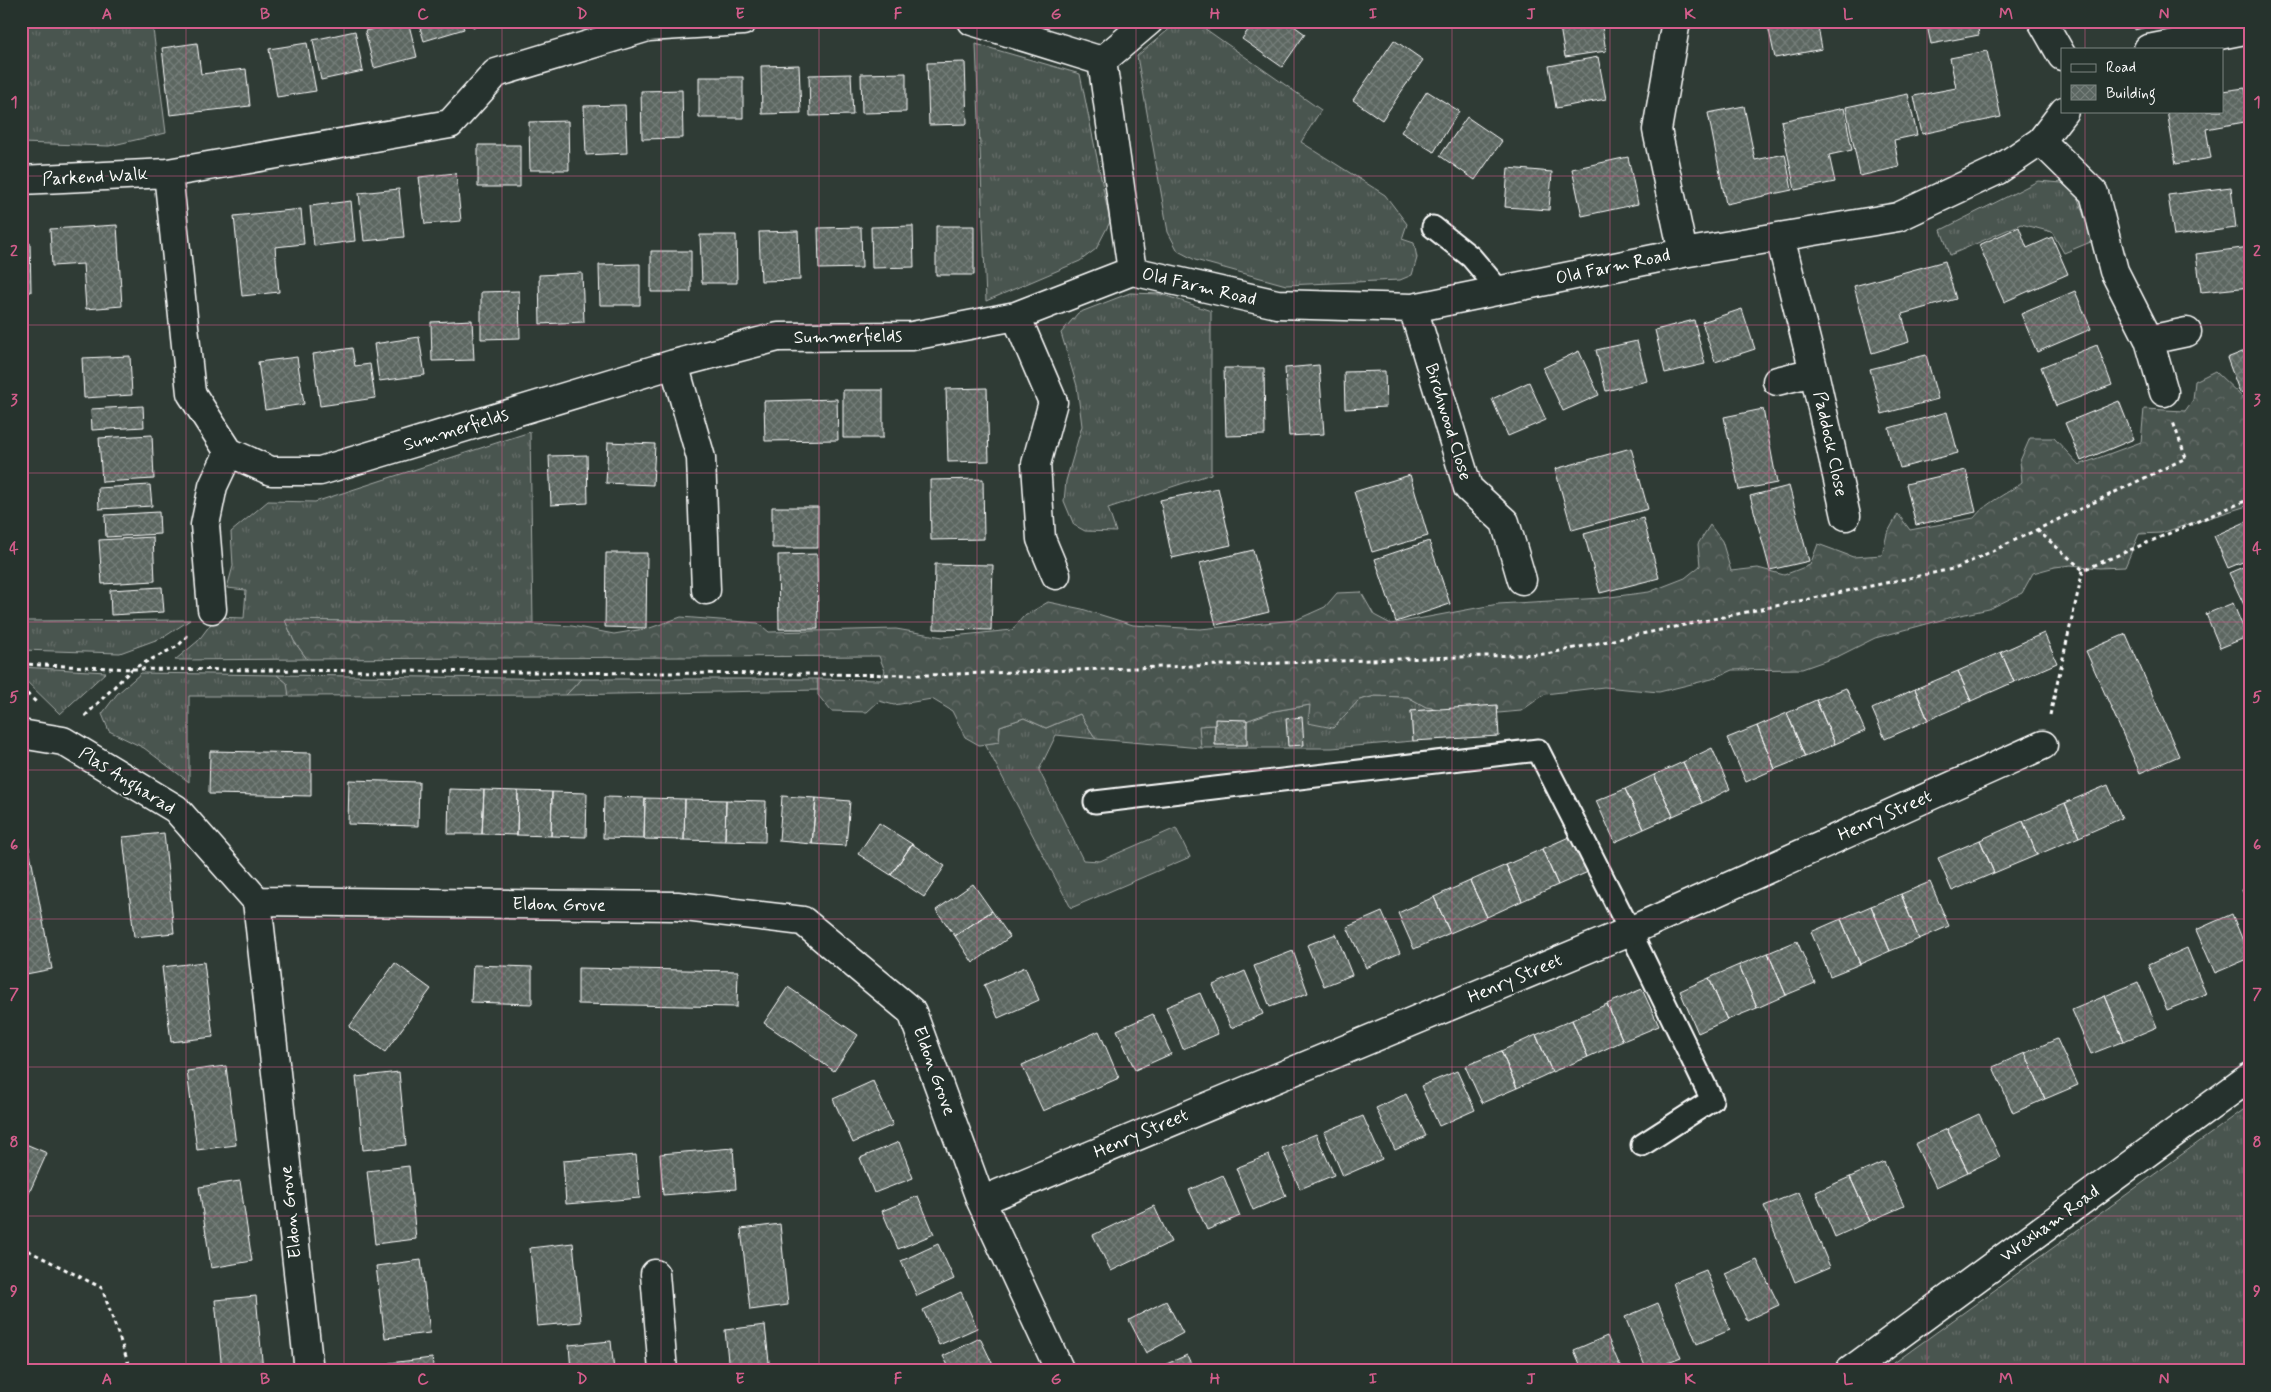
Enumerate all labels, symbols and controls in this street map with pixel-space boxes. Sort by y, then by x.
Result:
text: A [102,4,112,25]
text: B [260,4,270,25]
text: C [417,4,429,25]
text: D [576,4,588,25]
text: E [735,4,745,25]
text: F [894,4,903,25]
text: G [1051,4,1062,25]
text: H [1210,4,1221,25]
text: I [1369,4,1378,25]
text: J [1526,4,1536,25]
text: K [1684,4,1696,25]
text: L [1843,4,1854,25]
text: M [1999,4,2013,25]
text: N [2159,4,2169,25]
legend [2061,48,2224,112]
text: Road [2106,58,2136,78]
text: Building [2106,84,2156,105]
text: 1 [10,92,18,113]
text: 1 [2253,92,2261,113]
street label: Parkend Walk [42,162,148,192]
text: 2 [10,241,18,262]
text: 2 [2253,241,2261,262]
street label: Old Farm Road [1553,243,1673,291]
street label: Old Farm Road [1139,262,1259,312]
street label: Summerfields [793,324,903,350]
street label: Birchwood Close [1419,360,1477,484]
street label: Paddock Close [1807,389,1853,499]
text: 3 [10,390,18,411]
text: 3 [2253,390,2261,411]
street label: Summerfields [401,403,511,457]
text: 4 [9,538,19,559]
text: 4 [2252,538,2262,559]
text: 5 [9,687,19,708]
text: 5 [2252,687,2262,708]
street label: Plas Angharad [73,742,180,822]
street label: Henry Street [1834,784,1936,847]
text: 6 [10,835,18,856]
text: 6 [2253,835,2261,856]
street label: Eldon Grove [512,892,606,918]
street label: Henry Street [1464,948,1566,1010]
text: 7 [9,984,19,1005]
text: 7 [2252,984,2262,1005]
street label: Eldon Grove [907,1023,961,1119]
street label: Henry Street [1090,1103,1192,1165]
text: 8 [9,1132,19,1153]
text: 8 [2252,1132,2262,1153]
street label: Eldon Grove [274,1164,308,1260]
street label: Wrexham Road [1995,1180,2105,1268]
text: 9 [10,1281,18,1302]
text: 9 [2253,1281,2261,1302]
text: A [102,1369,112,1390]
text: B [260,1369,270,1390]
text: C [417,1369,429,1390]
text: D [576,1369,588,1390]
text: E [735,1369,745,1390]
text: F [894,1369,903,1390]
text: G [1051,1369,1062,1390]
text: H [1210,1369,1221,1390]
text: I [1369,1369,1378,1390]
text: J [1526,1369,1536,1390]
text: K [1684,1369,1696,1390]
text: L [1843,1369,1854,1390]
text: M [1999,1369,2013,1390]
text: N [2159,1369,2169,1390]

